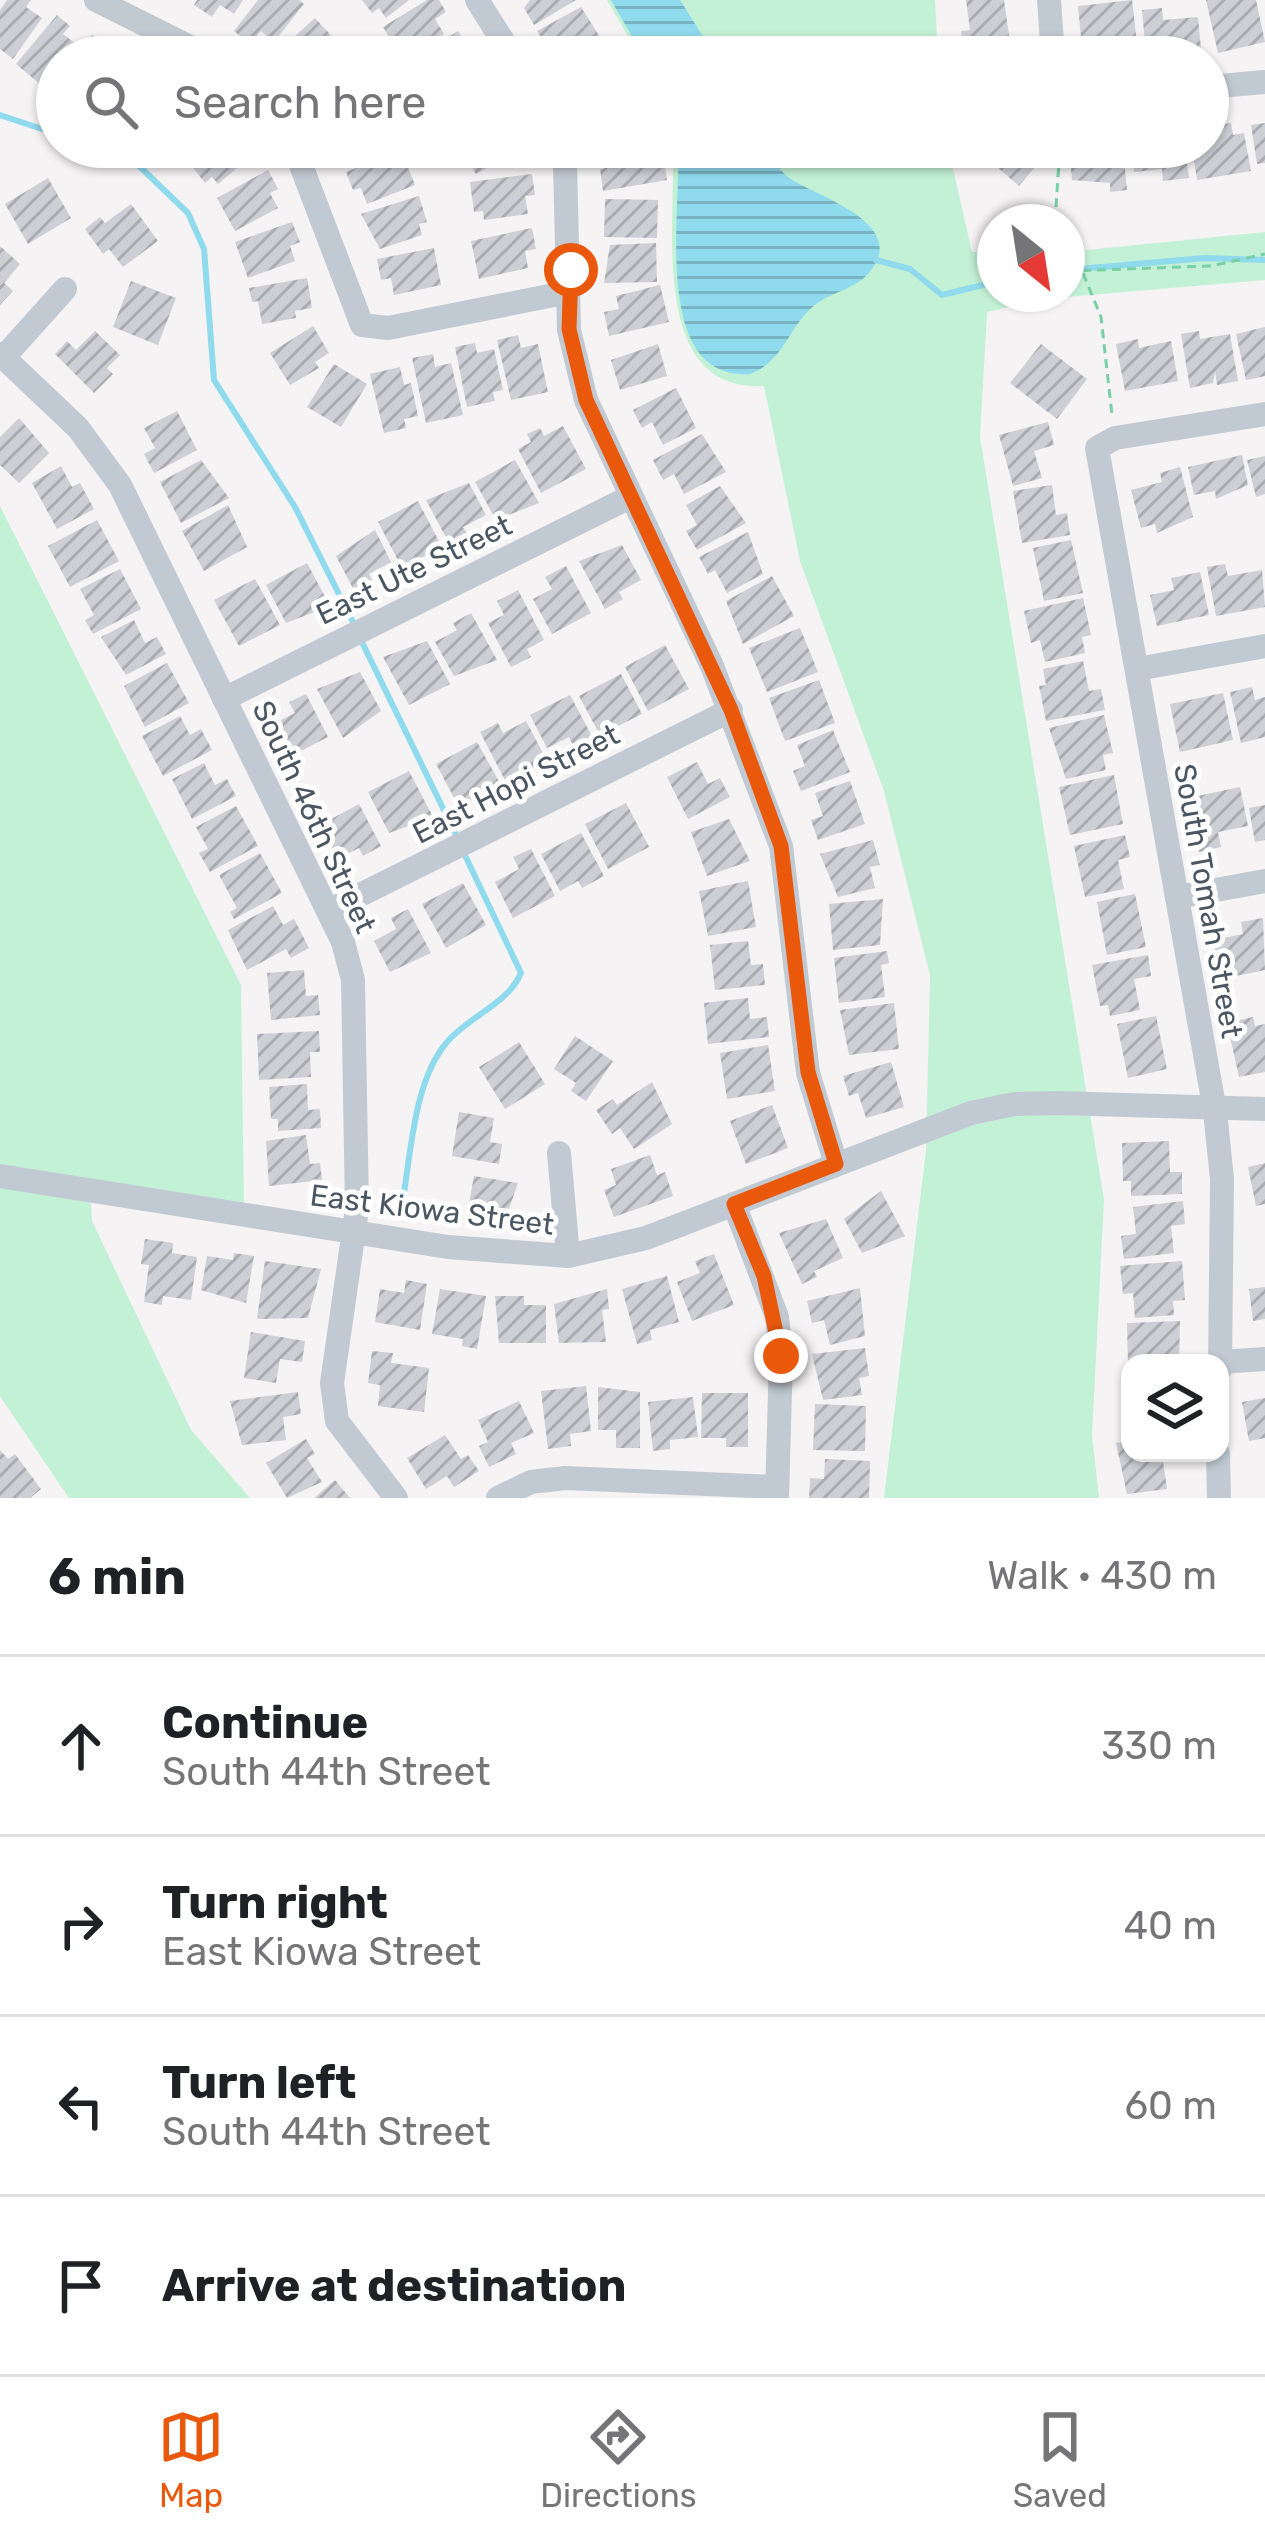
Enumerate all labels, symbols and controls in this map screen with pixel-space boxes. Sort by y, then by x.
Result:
search box [36,36,1229,168]
icon: search [78,69,144,135]
text: Search here [174,76,426,129]
north arrow [977,204,1085,312]
route start [544,243,598,297]
street label: East Ute Street [311,507,518,633]
street label: South 46th Street [244,695,384,939]
street label: East Hopi Street [407,716,626,852]
street label: South Tomah Street [1166,761,1250,1041]
street label: East Kiowa Street [308,1177,556,1243]
route end [754,1329,808,1383]
map controls [1121,1354,1229,1462]
button: layers [1121,1354,1229,1462]
text: 6 min [48,1546,186,1607]
text: Walk · 430 m [987,1553,1217,1599]
text: Continue [162,1696,368,1749]
icon: ahead [48,1713,114,1779]
text: 330 m [1101,1723,1217,1769]
text: South 44th Street [162,1749,490,1795]
text: Turn right [162,1876,388,1929]
icon: right [48,1893,114,1959]
text: 40 m [1124,1903,1217,1949]
text: East Kiowa Street [162,1929,481,1975]
text: Turn left [162,2056,356,2109]
icon: left [48,2073,114,2139]
text: 60 m [1124,2083,1217,2129]
text: South 44th Street [162,2109,490,2155]
icon: arrive [48,2253,114,2319]
text: Arrive at destination [162,2259,627,2312]
tab: Map [158,2404,224,2515]
tab: Directions [540,2404,697,2515]
tab: Saved [1013,2404,1107,2515]

